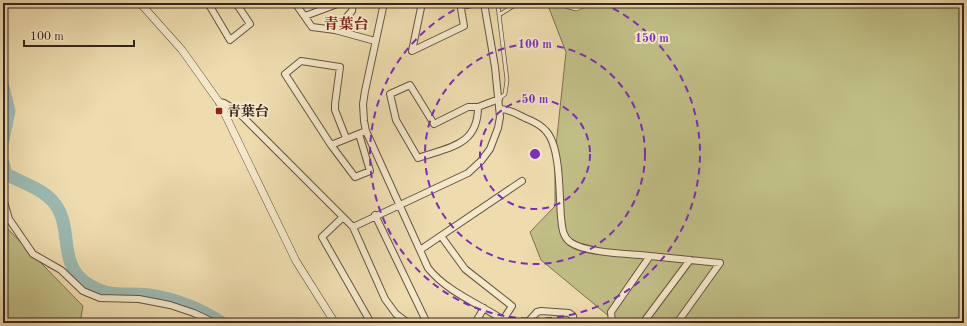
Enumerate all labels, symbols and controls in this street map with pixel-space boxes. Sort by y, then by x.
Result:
district label: 青葉台 [323,16,369,33]
scale bar [24,22,134,48]
text: 100 m [30,31,64,43]
text: 150 m [635,32,669,45]
text: 100 m [518,39,552,51]
text: 50 m [522,93,549,106]
place label: 青葉台 [227,103,269,119]
marker: 青葉台 [214,106,224,116]
centre of rings [528,147,542,161]

